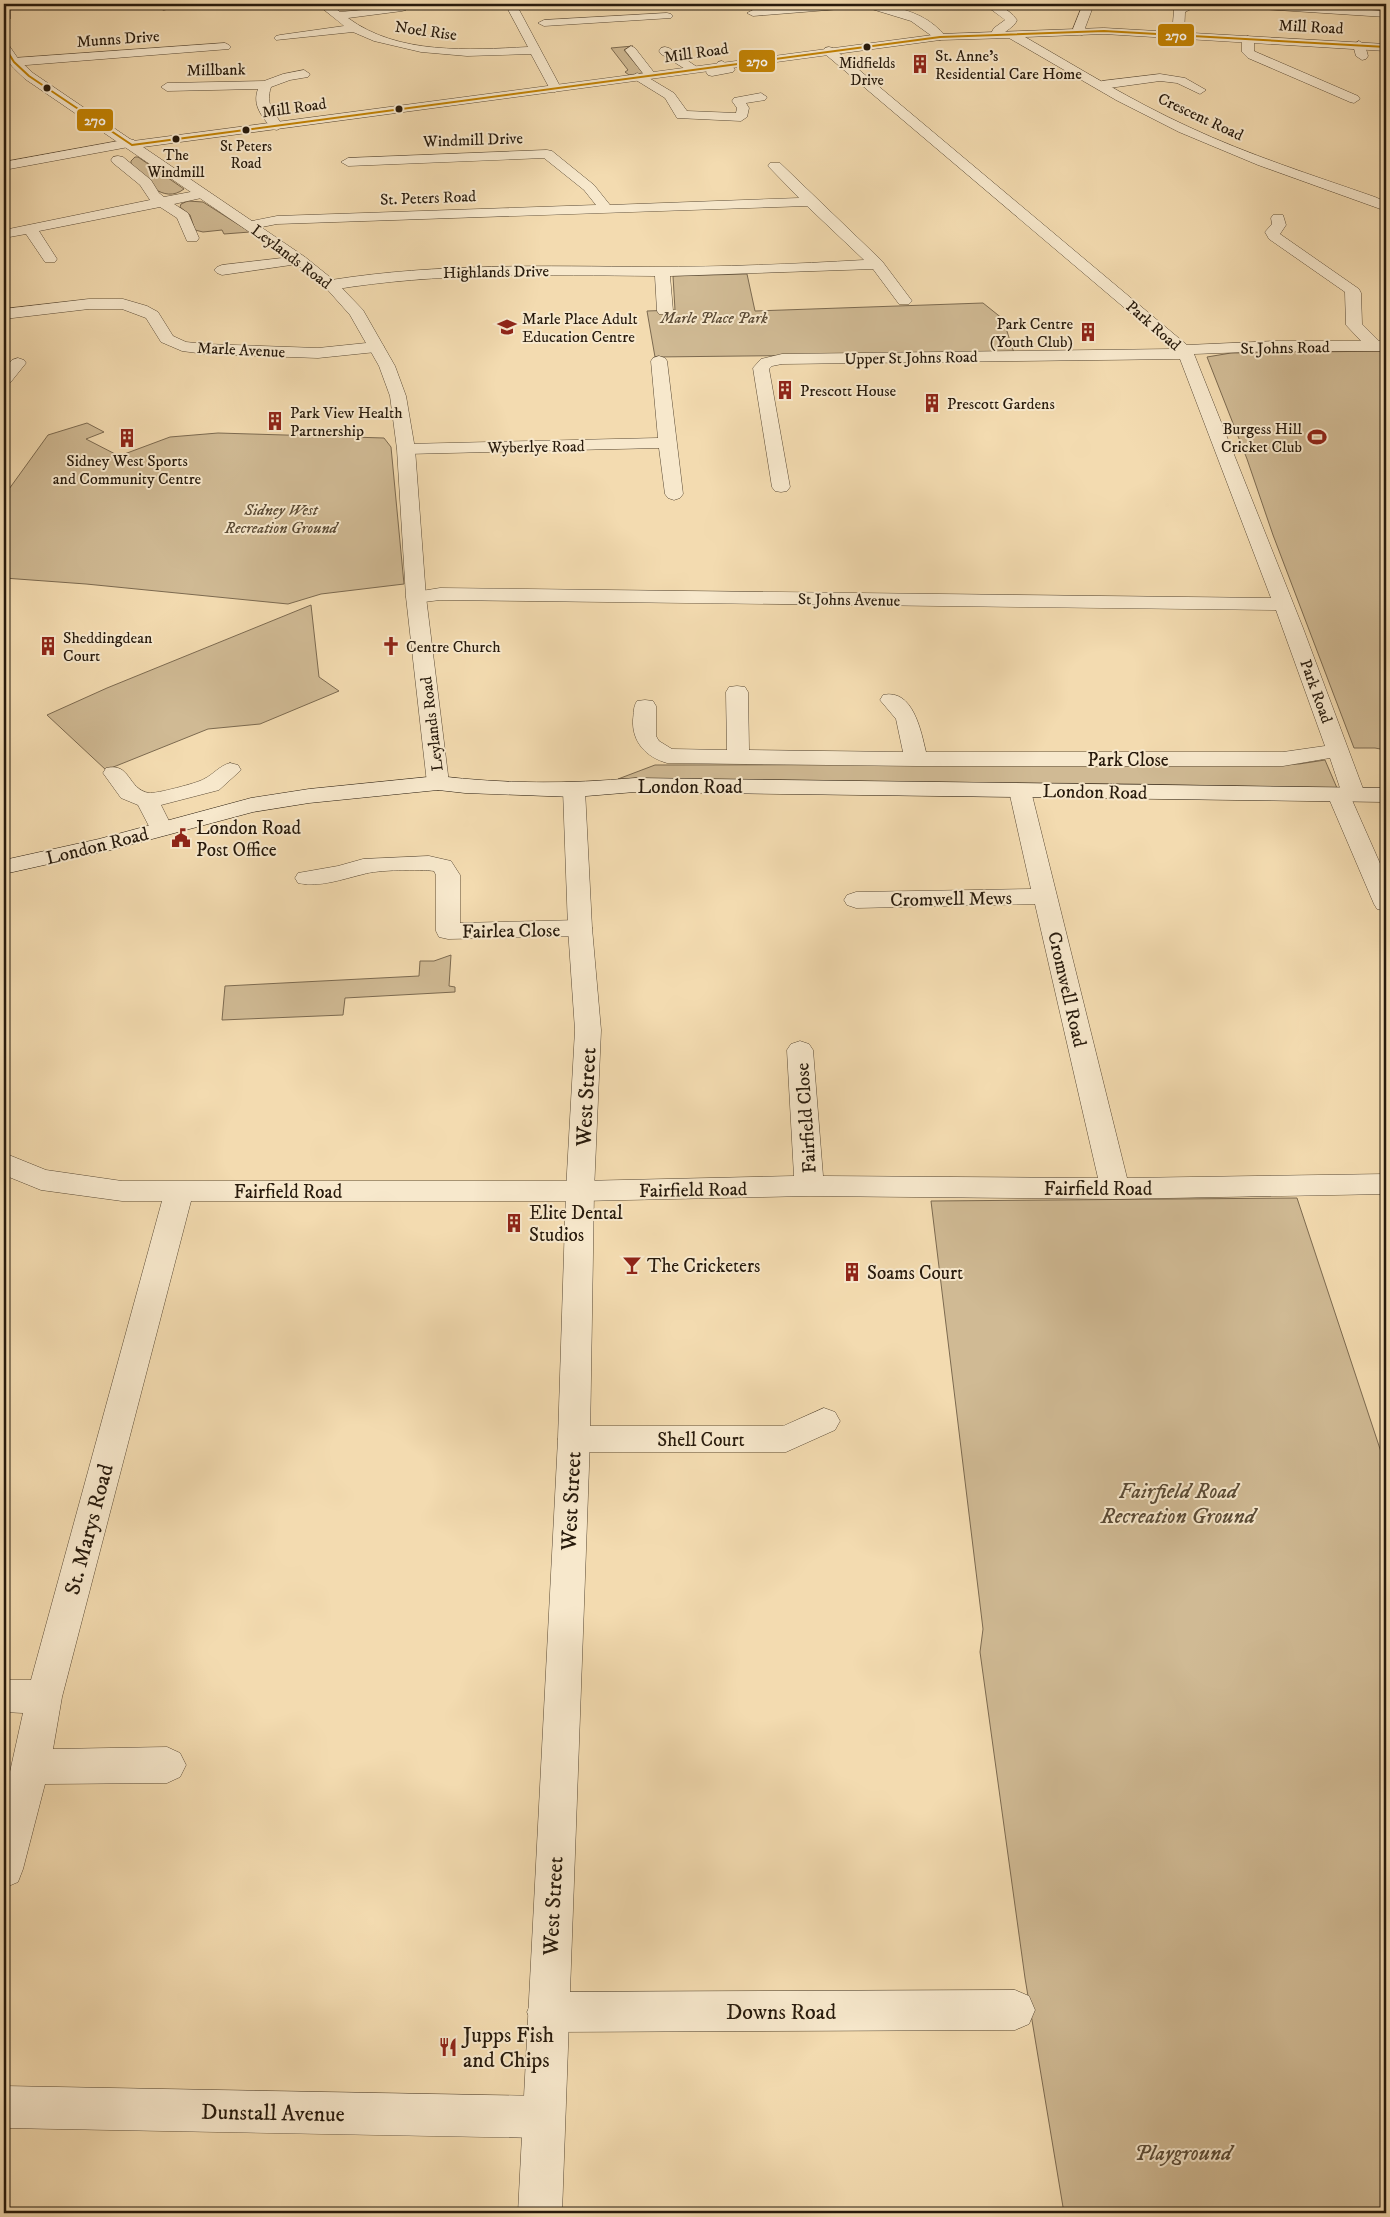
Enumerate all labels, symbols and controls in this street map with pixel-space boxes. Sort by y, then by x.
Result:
street label: Mill Road [1278,15,1344,39]
street label: Noel Rise [394,17,458,45]
line badge: 270 [1157,23,1195,47]
street label: Munns Drive [76,26,161,52]
text: 270 [1165,27,1187,45]
street label: Mill Road [663,39,730,67]
marker: Midfields Drive [862,42,872,52]
place label: St. Anne's Residential Care Home [935,46,1082,84]
line badge: 270 [738,49,776,73]
text: 270 [746,53,768,71]
building icon: St. Anne's Residential Care Home [909,53,931,75]
place label: Midfields Drive [839,54,895,90]
street label: Millbank [186,59,246,81]
unlabelled marker [42,83,52,93]
street label: Crescent Road [1155,88,1246,145]
street label: Mill Road [261,94,328,122]
unlabelled marker [394,104,404,114]
line badge: 270 [76,108,114,132]
text: 270 [84,112,106,130]
marker: St Peters Road [241,125,251,135]
street label: Windmill Drive [422,128,524,152]
marker: The Windmill [171,134,181,144]
place label: St Peters Road [220,137,272,173]
place label: The Windmill [146,146,205,182]
street label: St. Peters Road [380,186,476,210]
street label: Leylands Road [247,220,335,293]
street label: Highlands Drive [443,261,550,283]
street label: Park Road [1122,296,1185,355]
park label: Marle Place Park [659,308,768,328]
place label: Marle Place Adult Education Centre [522,309,638,347]
place label: Park Centre (Youth Club) [990,314,1073,352]
school or university icon: Marle Place Adult Education Centre [496,316,518,338]
building icon: Park Centre (Youth Club) [1077,321,1099,343]
street label: St Johns Road [1240,337,1330,359]
street label: Marle Avenue [196,338,286,362]
street label: Upper St Johns Road [844,347,978,369]
building icon: Prescott House [774,379,796,401]
place label: Prescott House [800,381,897,401]
building icon: Prescott Gardens [921,392,943,414]
place label: Prescott Gardens [947,394,1055,414]
place label: Park View Health Partnership [290,403,403,441]
building icon: Park View Health Partnership [264,410,286,432]
place label: Burgess Hill Cricket Club [1221,419,1302,457]
sports icon: Burgess Hill Cricket Club [1306,426,1328,448]
building icon: Sidney West Sports and Community Centre [116,427,138,449]
street label: Wyberlye Road [486,436,585,458]
place label: Sidney West Sports and Community Centre [53,451,202,489]
park label: Sidney West Recreation Ground [224,500,340,538]
street label: St Johns Avenue [798,589,901,611]
place label: Sheddingdean Court [63,628,153,666]
building icon: Sheddingdean Court [37,635,59,657]
church icon: Centre Church [380,635,402,657]
place label: Centre Church [406,637,501,657]
street label: Park Road [1295,657,1337,726]
street label: Leylands Road [416,675,448,772]
street label: Park Close [1087,749,1169,772]
street label: London Road [638,776,743,799]
street label: London Road [1042,780,1148,805]
place label: London Road Post Office [196,817,301,862]
street label: London Road [44,822,152,870]
public building icon: London Road Post Office [170,827,192,849]
street label: Cromwell Mews [890,887,1012,912]
street label: Fairlea Close [462,919,561,944]
street label: Cromwell Road [1042,929,1091,1050]
street label: West Street [570,1047,603,1148]
street label: Fairfield Close [791,1062,822,1174]
street label: Fairfield Road [639,1178,748,1203]
street label: Fairfield Road [1044,1178,1153,1201]
street label: Fairfield Road [234,1181,343,1204]
place label: Elite Dental Studios [529,1202,623,1247]
building icon: Elite Dental Studios [503,1212,525,1234]
bar icon: The Cricketers [621,1254,643,1276]
place label: The Cricketers [647,1255,760,1278]
building icon: Soams Court [841,1261,863,1283]
place label: Soams Court [867,1262,963,1285]
street label: Shell Court [657,1429,745,1452]
street label: West Street [555,1451,588,1552]
street label: St. Marys Road [59,1461,120,1598]
park label: Fairfield Road Recreation Ground [1100,1478,1259,1530]
street label: West Street [537,1856,570,1957]
street label: Downs Road [726,1999,836,2026]
place label: Jupps Fish and Chips [461,2022,555,2074]
restaurant icon: Jupps Fish and Chips [437,2036,459,2058]
street label: Dunstall Avenue [201,2099,345,2128]
park label: Playground [1134,2140,1235,2167]

